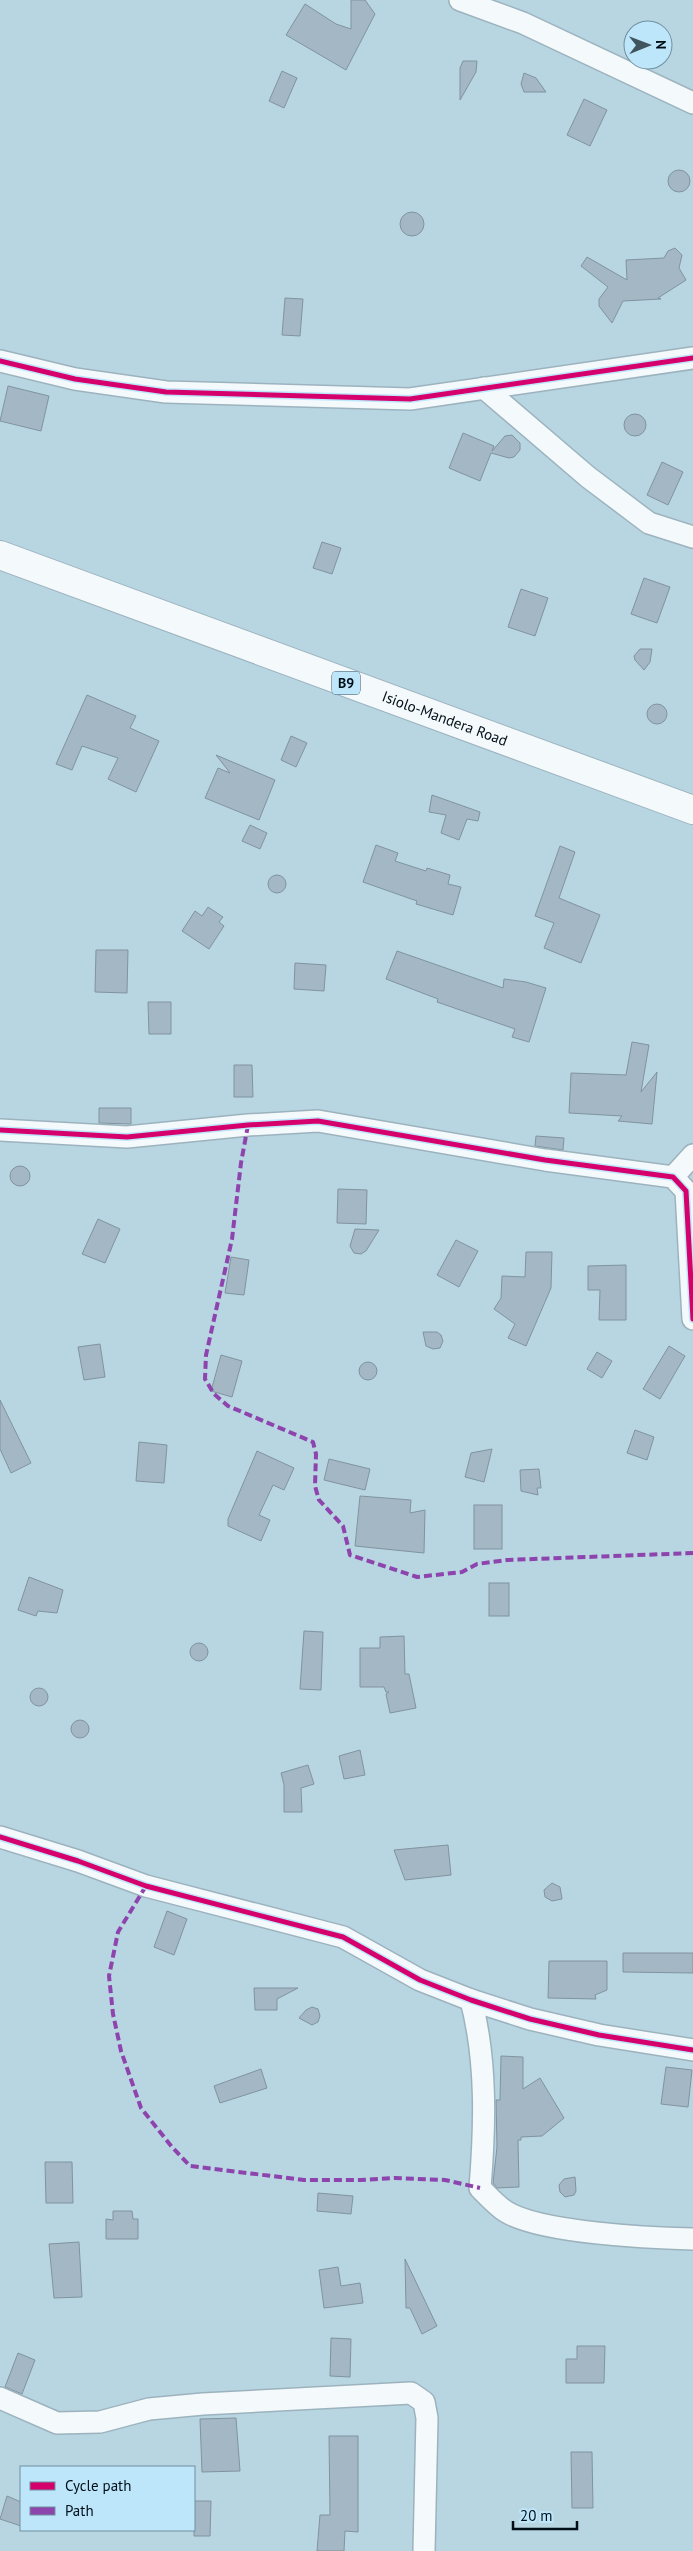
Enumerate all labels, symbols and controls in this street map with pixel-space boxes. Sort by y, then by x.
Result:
north arrow [623,20,673,70]
text: N [652,40,670,50]
road number: B9 [332,671,360,694]
street label: Isiolo-Mandera Road [380,686,510,750]
legend [20,2466,195,2531]
text: Cycle path [65,2476,131,2495]
scale bar [513,2498,577,2530]
text: Path [65,2501,94,2520]
text: 20 m [520,2506,553,2525]

